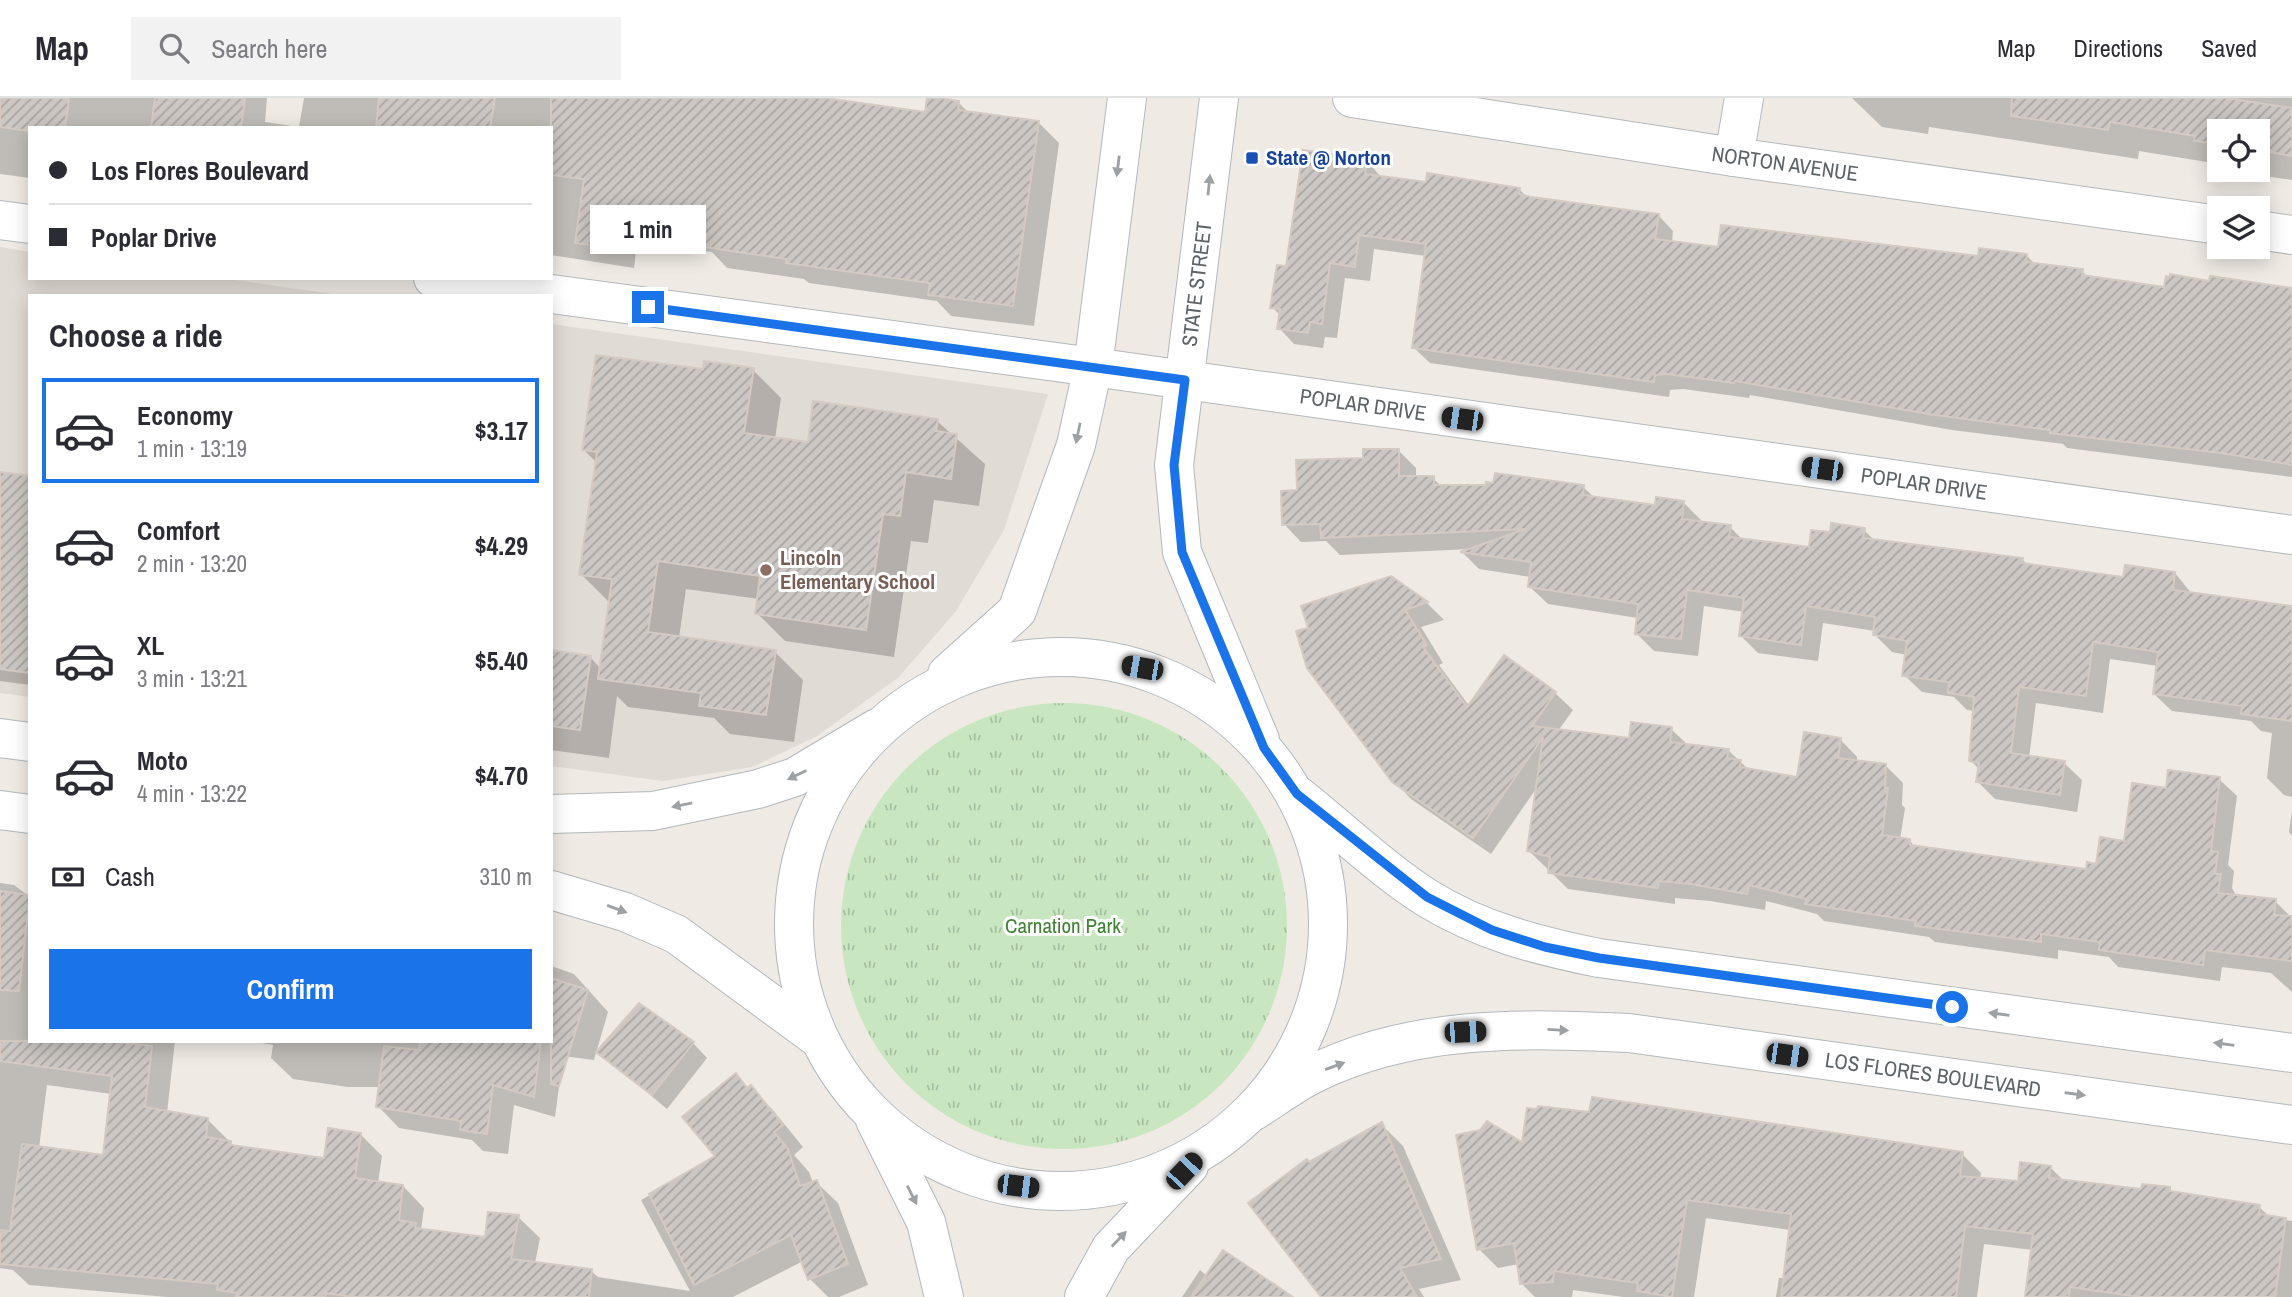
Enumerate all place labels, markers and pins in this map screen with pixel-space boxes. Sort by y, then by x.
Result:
place label: State @ Norton [1266,143,1391,172]
marker: State @ Norton [1244,150,1260,166]
place label: Lincoln Elementary School [780,543,935,596]
marker: Lincoln Elementary School [758,562,774,578]

